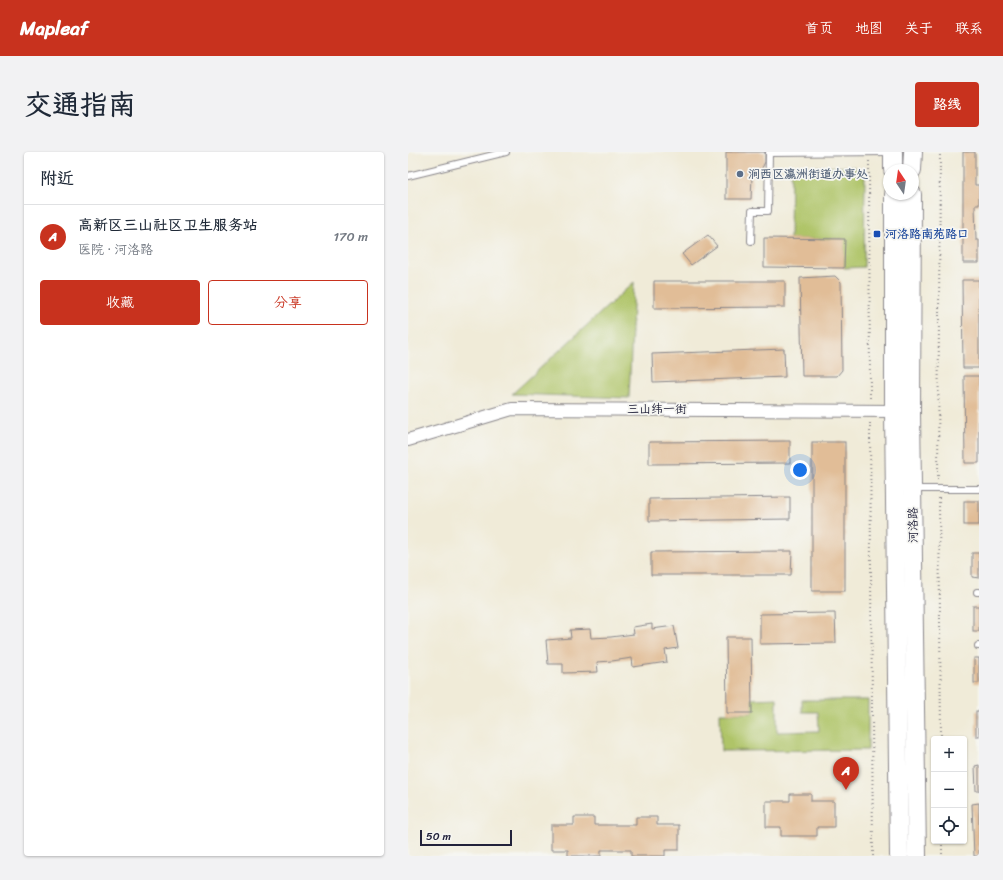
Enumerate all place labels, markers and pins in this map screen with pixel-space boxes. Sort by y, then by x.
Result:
place label: 涧西区瀛洲街道办事处 [748,163,868,185]
marker: 涧西区瀛洲街道办事处 [735,169,745,179]
place label: 河洛路南苑路口 [885,223,969,245]
marker: 河洛路南苑路口 [872,229,882,239]
pin: A [833,757,859,790]

